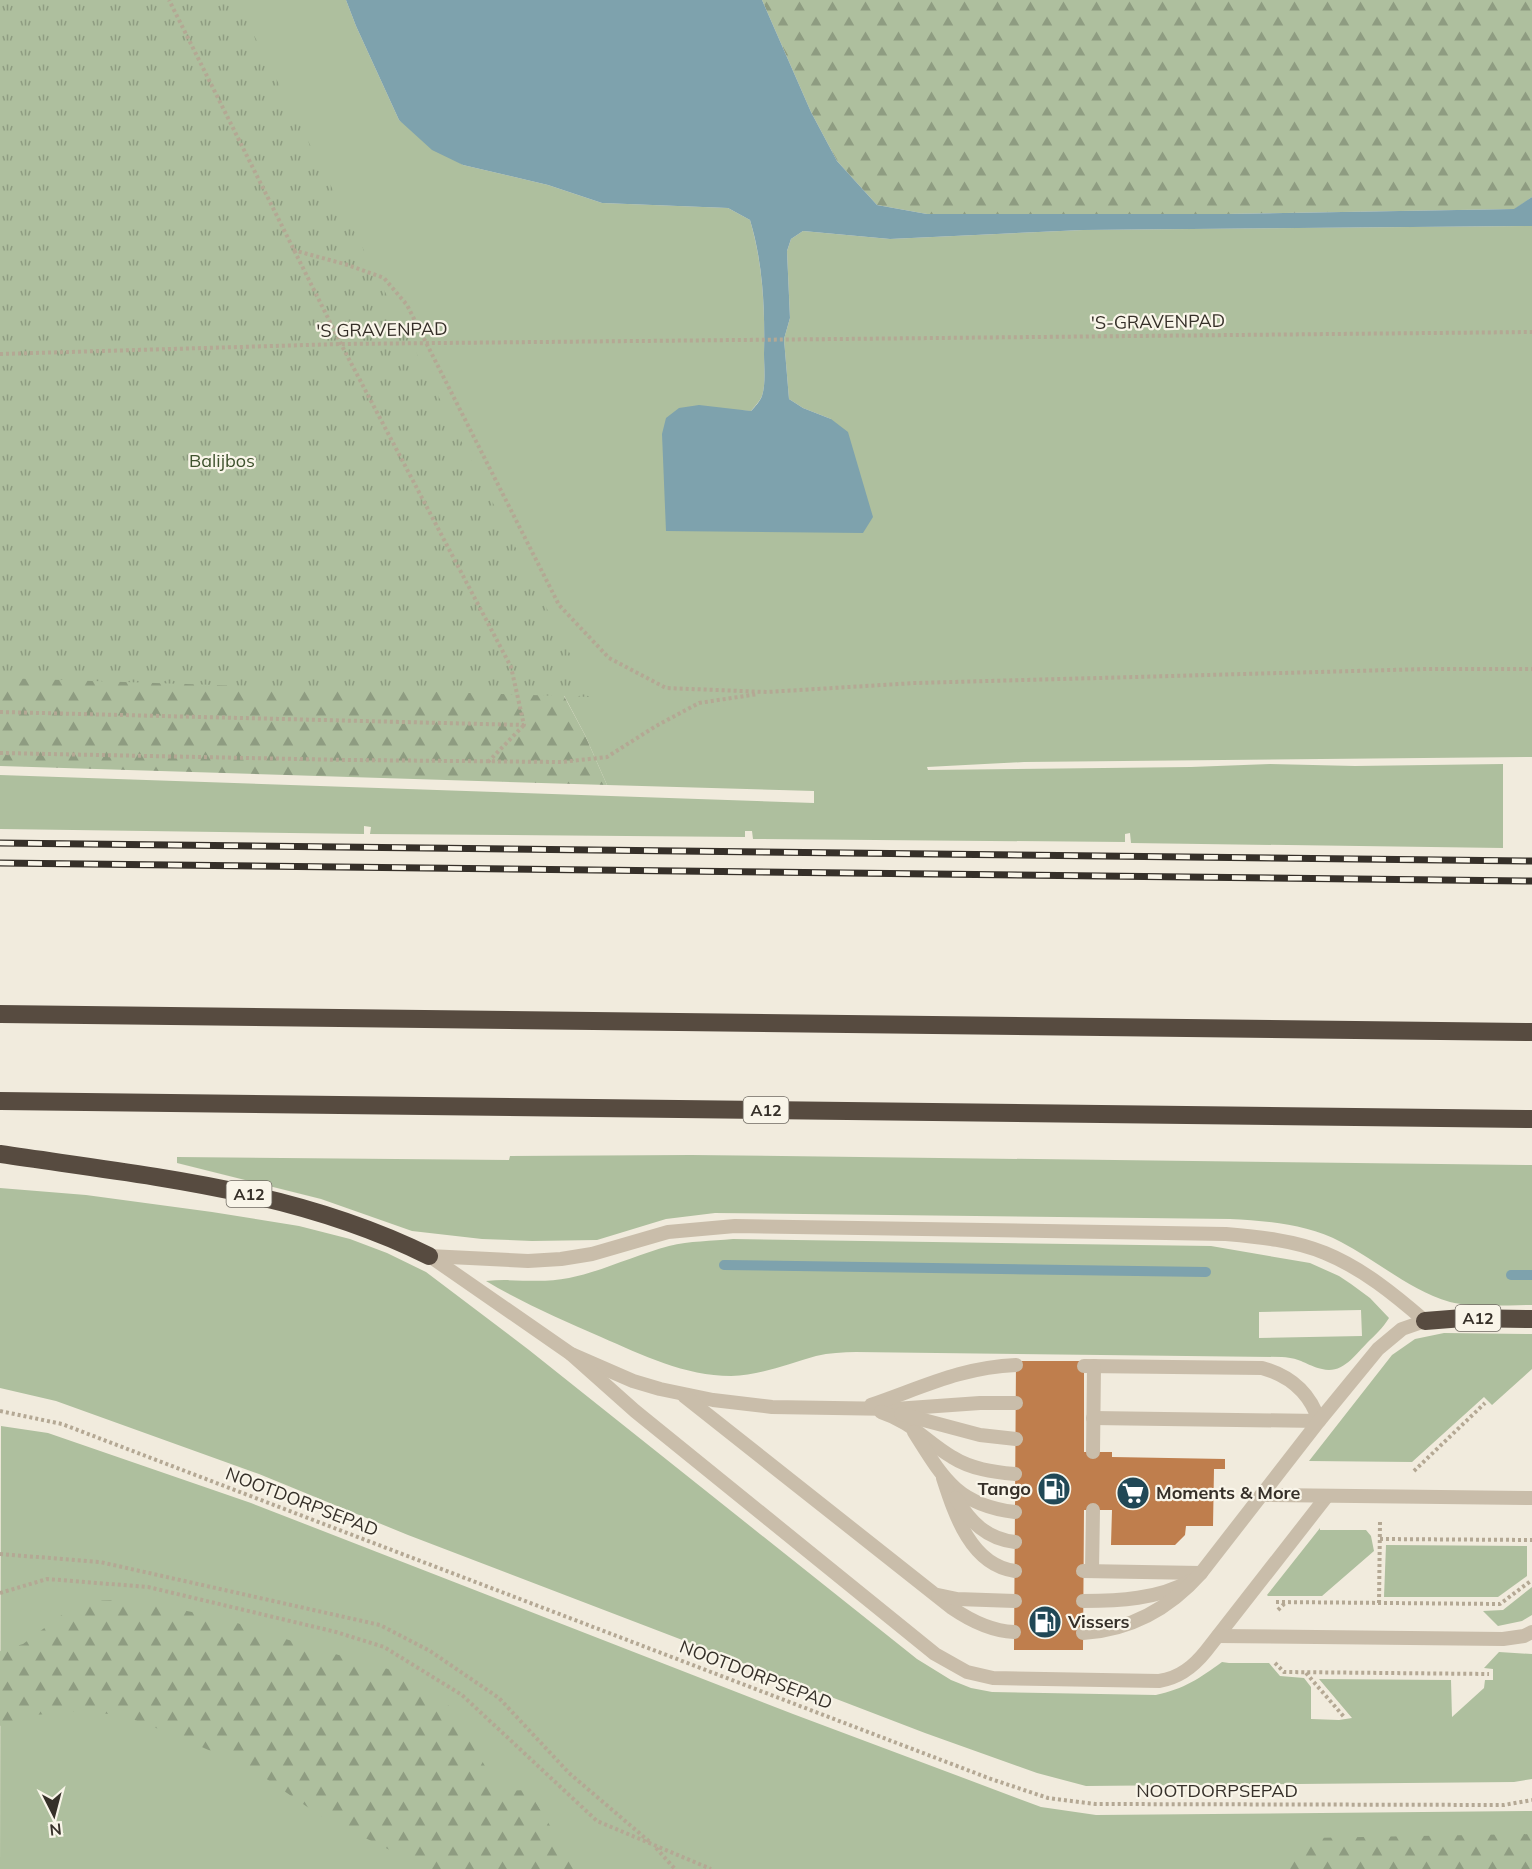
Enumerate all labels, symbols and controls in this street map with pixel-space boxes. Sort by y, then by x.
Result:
street label: 'S-GRAVENPAD [1091,309,1225,334]
street label: 'S GRAVENPAD [316,317,448,342]
park label: Balijbos [189,449,255,472]
road number: A12 [744,1097,789,1123]
road number: A12 [226,1181,272,1207]
road number: A12 [1456,1305,1500,1331]
street label: NOOTDORPSEPAD [223,1462,382,1541]
fuel station icon: Tango [1036,1471,1072,1507]
supermarket icon: Moments & More [1115,1475,1151,1511]
place label: Tango [977,1477,1031,1500]
place label: Moments & More [1156,1481,1301,1504]
fuel station icon: Vissers [1027,1604,1063,1640]
place label: Vissers [1067,1610,1130,1633]
street label: NOOTDORPSEPAD [677,1635,836,1714]
street label: NOOTDORPSEPAD [1136,1779,1298,1802]
north arrow [24,1785,84,1845]
text: N [49,1819,63,1840]

